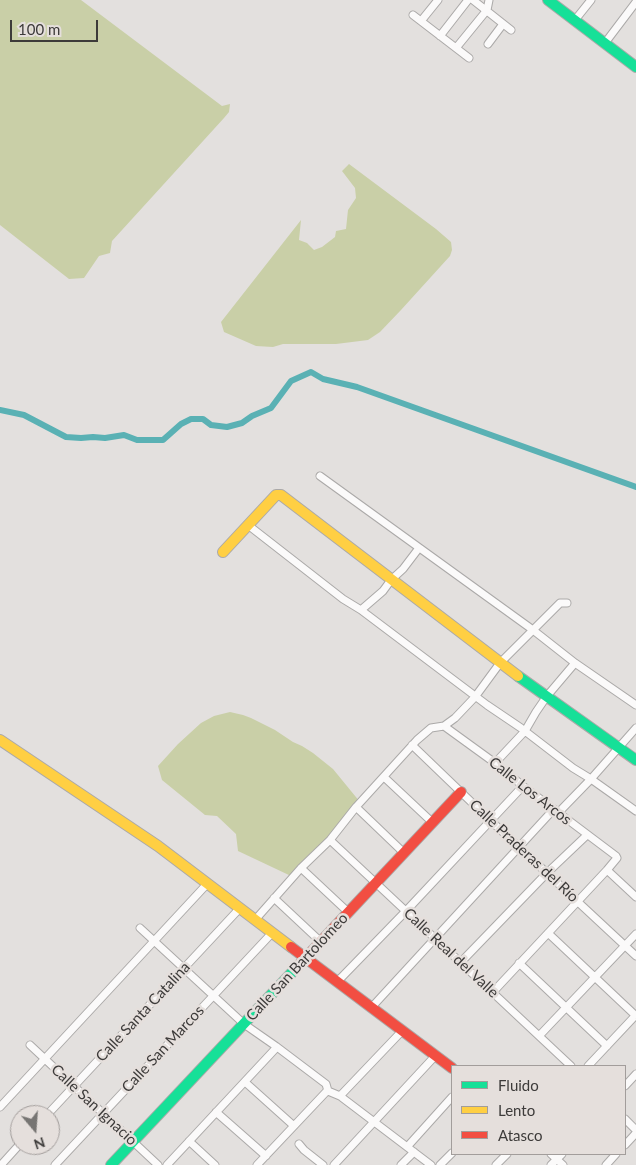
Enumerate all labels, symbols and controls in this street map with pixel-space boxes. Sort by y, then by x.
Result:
scale bar [12,10,100,42]
text: 100 m [18,20,60,38]
street label: Calle Los Arcos [485,753,575,829]
street label: Calle Praderas del Río [466,796,582,906]
street label: Calle Real del Valle [400,904,502,1002]
street label: Calle San Bartolomeo [242,909,352,1025]
street label: Calle Santa Catalina [92,958,194,1066]
street label: Calle San Marcos [118,1002,208,1096]
street label: Calle San Ignacio [47,1061,141,1149]
legend [451,1065,626,1155]
text: Fluido [498,1076,539,1094]
text: Lento [498,1101,535,1119]
north arrow [10,1105,60,1155]
text: Atasco [498,1126,543,1144]
text: N [32,1134,47,1154]

